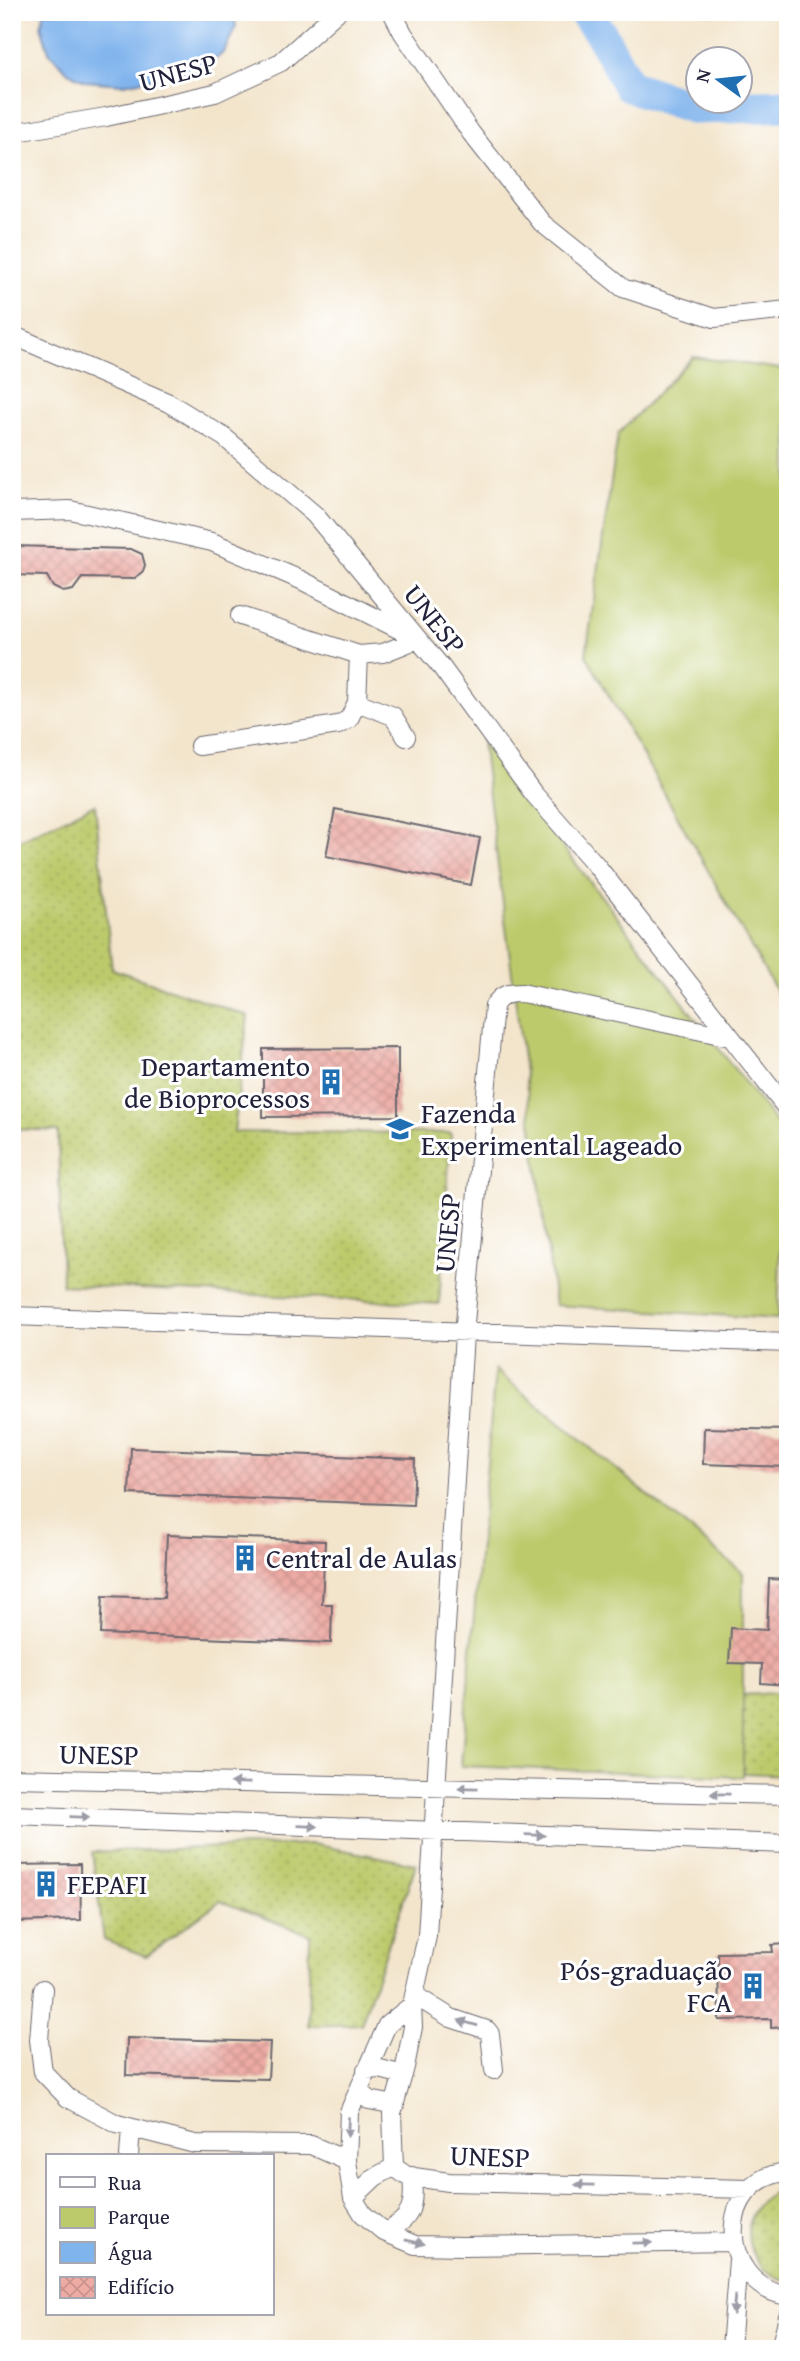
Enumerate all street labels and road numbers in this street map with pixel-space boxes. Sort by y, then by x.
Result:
street label: UNESP [134,41,222,102]
street label: UNESP [394,575,476,663]
street label: UNESP [423,1192,470,1274]
street label: UNESP [59,1732,139,1775]
street label: UNESP [450,2134,531,2177]

